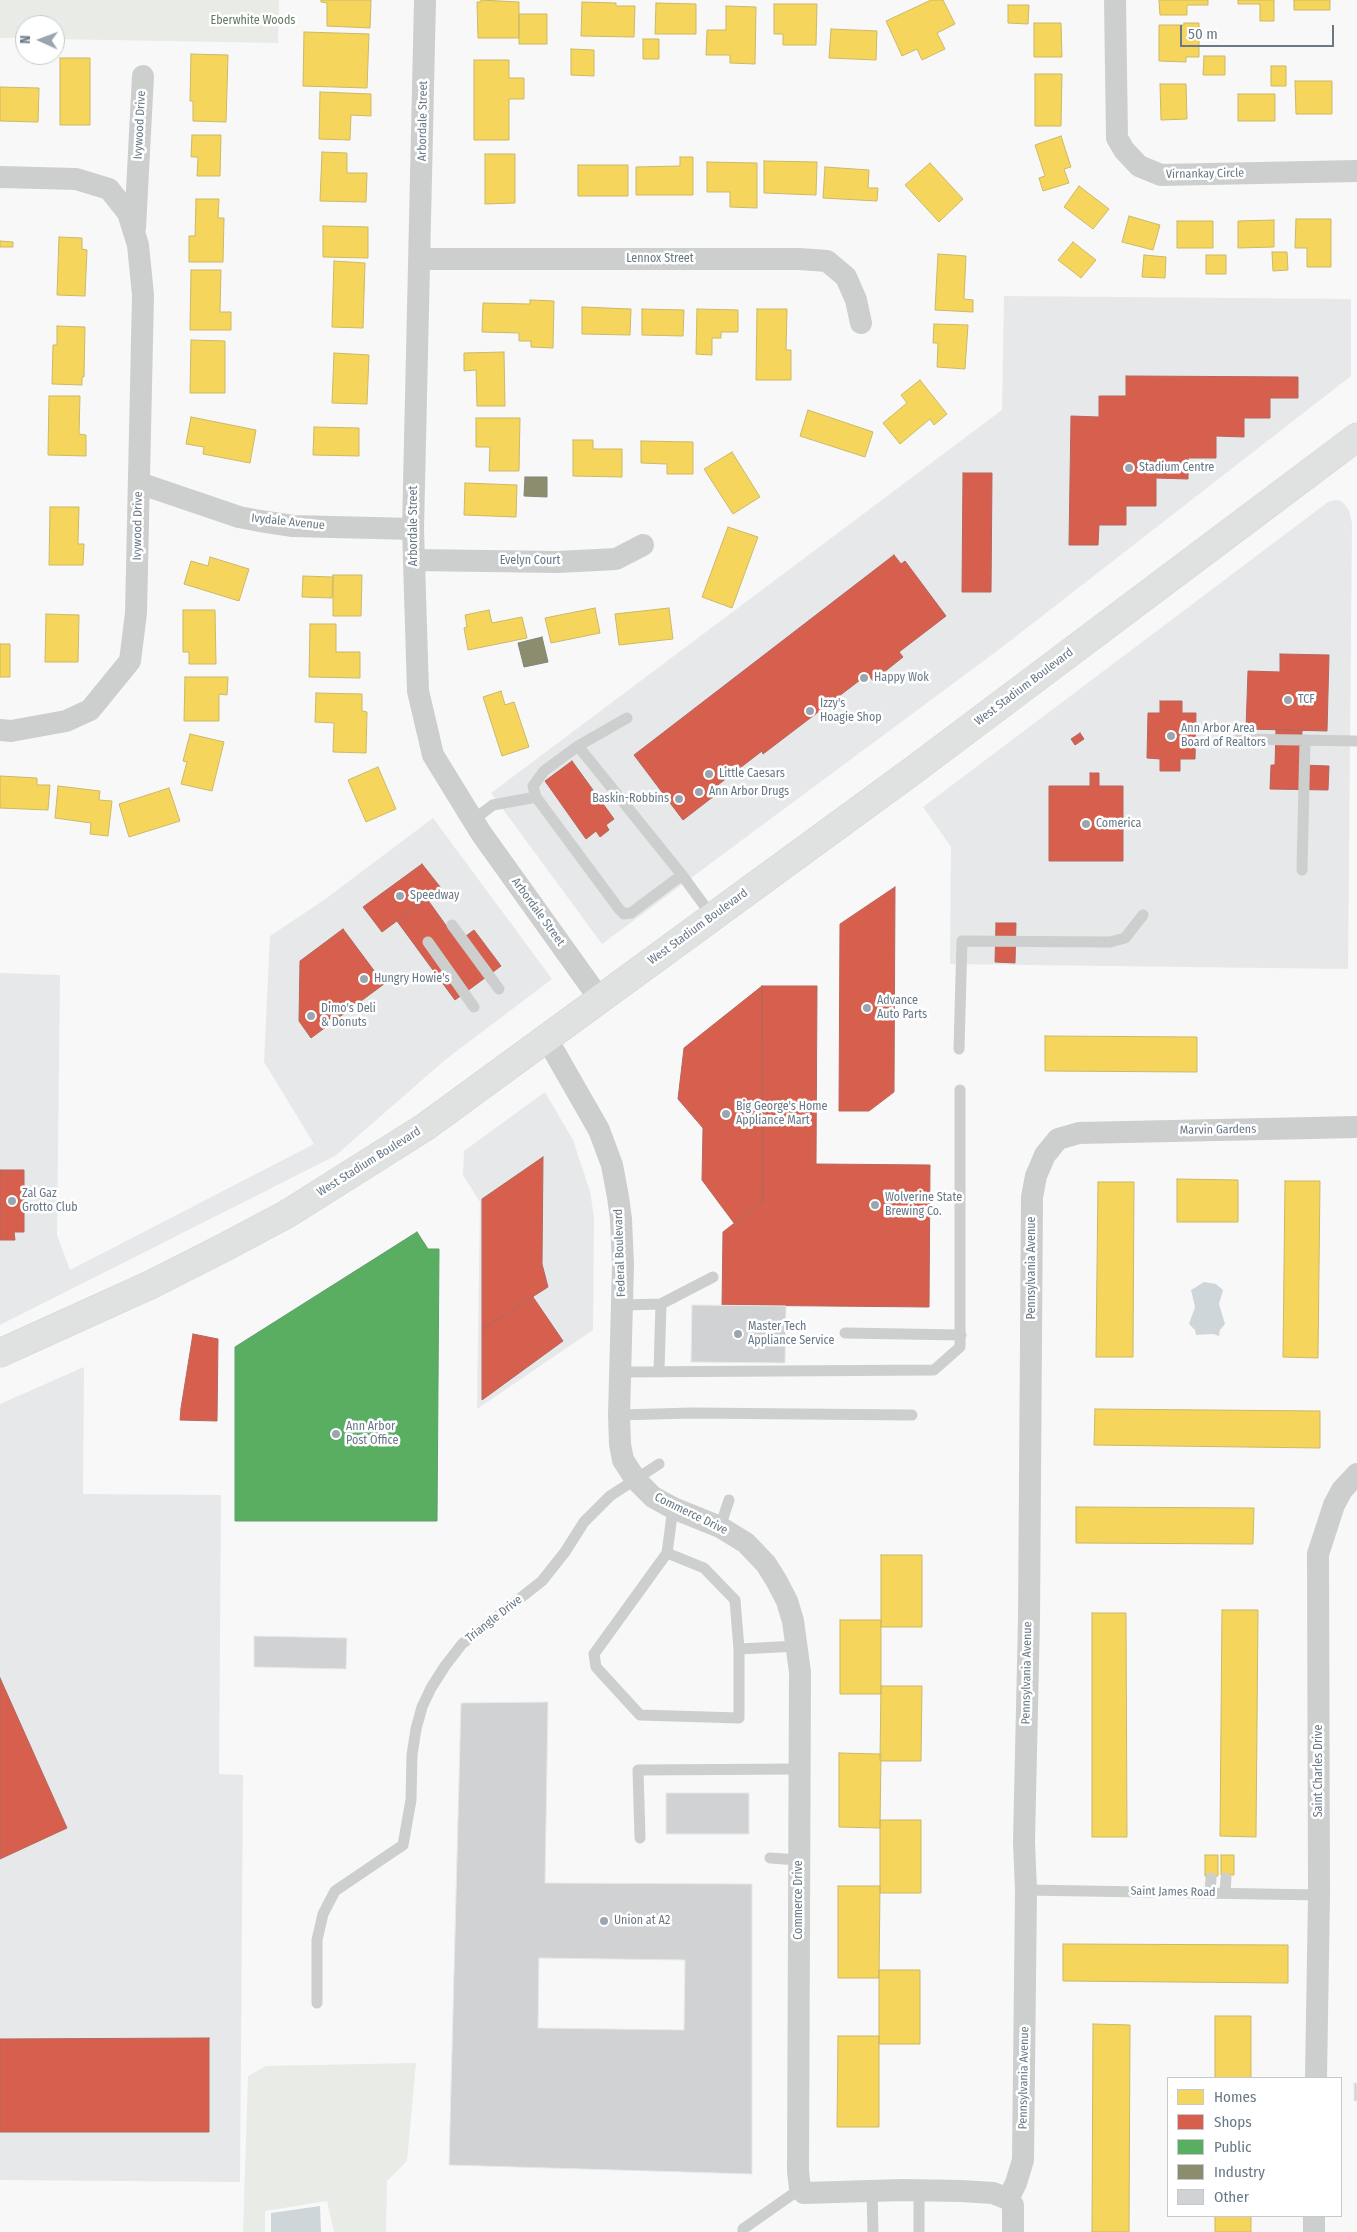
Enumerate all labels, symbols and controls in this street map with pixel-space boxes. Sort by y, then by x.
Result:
park label: Eberwhite Woods [211,14,295,28]
north arrow [15,15,65,65]
scale bar [1182,15,1336,47]
text: 50 m [1188,25,1218,43]
text: N [17,35,34,44]
street label: Arbordale Street [415,81,431,161]
street label: Ivywood Drive [131,90,149,160]
street label: Virnankay Circle [1166,166,1244,182]
street label: Lennox Street [626,252,694,266]
place label: Stadium Centre [1139,461,1214,475]
marker: Stadium Centre [1123,462,1135,474]
street label: Arbordale Street [407,486,421,566]
street label: Ivywood Drive [130,491,146,561]
street label: Ivydale Avenue [251,511,325,533]
street label: Evelyn Court [500,554,560,568]
street label: West Stadium Boulevard [972,645,1076,729]
place label: Happy Wok [874,671,929,685]
marker: Happy Wok [858,672,870,684]
place label: TCF [1298,693,1314,707]
marker: TCF [1282,694,1294,706]
place label: Izzy's Hoagie Shop [820,697,882,725]
marker: Izzy's Hoagie Shop [804,705,816,717]
place label: Ann Arbor Area Board of Realtors [1181,722,1266,750]
marker: Ann Arbor Area Board of Realtors [1165,730,1177,742]
place label: Little Caesars [719,767,785,781]
marker: Little Caesars [703,768,715,780]
place label: Ann Arbor Drugs [709,785,789,799]
marker: Ann Arbor Drugs [693,786,705,798]
place label: Baskin-Robbins [592,792,669,806]
marker: Baskin-Robbins [673,793,685,805]
place label: Comerica [1096,817,1141,831]
marker: Comerica [1080,818,1092,830]
street label: Arbordale Street [508,875,568,949]
street label: West Stadium Boulevard [645,886,751,968]
place label: Speedway [410,889,459,903]
marker: Speedway [394,890,406,902]
place label: Hungry Howie's [374,972,450,986]
marker: Hungry Howie's [358,973,370,985]
place label: Advance Auto Parts [877,994,927,1022]
place label: Dimo's Deli & Donuts [321,1002,376,1030]
marker: Advance Auto Parts [861,1002,873,1014]
marker: Dimo's Deli & Donuts [305,1010,317,1022]
place label: Big George's Home Appliance Mart [736,1100,827,1128]
marker: Big George's Home Appliance Mart [720,1108,732,1120]
street label: Marvin Gardens [1180,1122,1256,1138]
street label: West Stadium Boulevard [314,1124,424,1200]
place label: Zal Gaz Grotto Club [22,1187,78,1215]
place label: Wolverine State Brewing Co. [885,1191,962,1219]
marker: Zal Gaz Grotto Club [6,1195,18,1207]
marker: Wolverine State Brewing Co. [869,1199,881,1211]
street label: Federal Boulevard [611,1209,629,1297]
street label: Pennsylvania Avenue [1025,1216,1039,1320]
place label: Master Tech Appliance Service [748,1320,834,1348]
marker: Master Tech Appliance Service [732,1328,744,1340]
place label: Ann Arbor Post Office [346,1420,398,1448]
marker: Ann Arbor Post Office [330,1428,342,1440]
street label: Commerce Drive [652,1490,730,1538]
street label: Triangle Drive [463,1593,525,1645]
street label: Pennsylvania Avenue [1019,1621,1035,1725]
street label: Saint Charles Drive [1312,1725,1326,1817]
street label: Commerce Drive [792,1860,806,1940]
street label: Saint James Road [1130,1884,1216,1900]
place label: Union at A2 [614,1914,670,1928]
marker: Union at A2 [598,1915,610,1927]
street label: Pennsylvania Avenue [1016,2026,1032,2130]
legend [1167,2077,1342,2217]
text: Homes [1214,2088,1256,2106]
text: Shops [1214,2113,1252,2131]
text: Public [1214,2138,1251,2156]
text: Industry [1214,2163,1265,2181]
text: Other [1214,2188,1249,2206]

